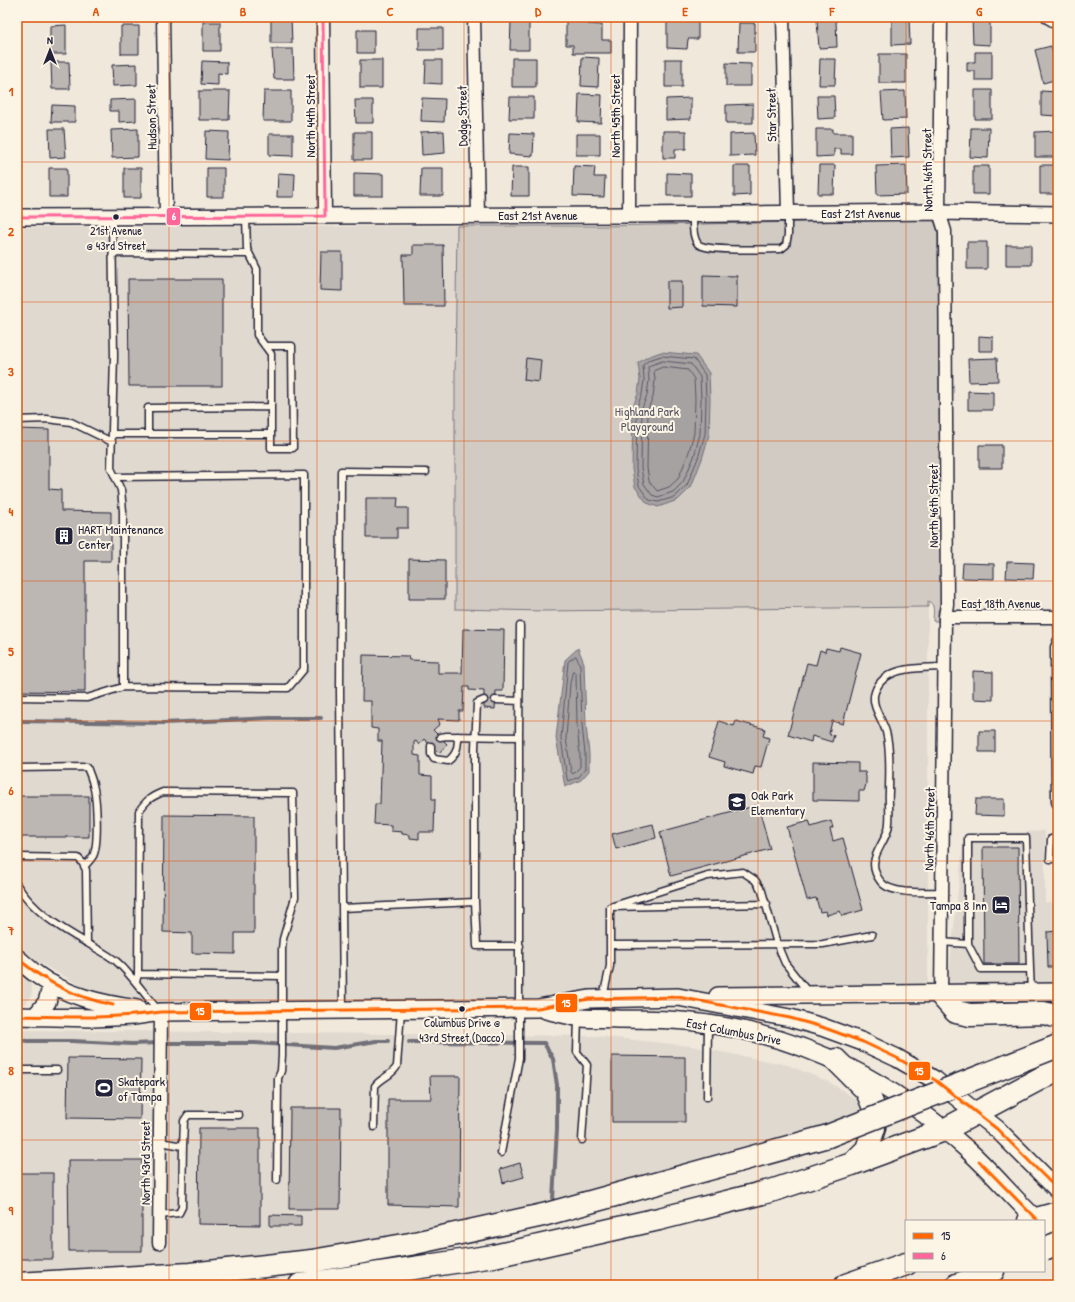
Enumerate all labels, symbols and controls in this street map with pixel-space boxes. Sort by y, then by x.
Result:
text: A [93,2,100,20]
text: B [240,2,247,20]
text: C [386,2,394,20]
text: D [535,2,542,20]
text: E [682,2,688,20]
text: F [829,2,836,20]
text: G [976,2,983,20]
north arrow [30,30,70,70]
text: N [47,33,53,47]
street label: North 44th Street [301,74,319,158]
street label: North 45th Street [606,74,624,158]
text: 1 [9,82,14,100]
street label: Hudson Street [141,83,161,150]
street label: Dodge Street [452,85,472,147]
street label: Star Street [762,87,780,142]
street label: North 46th Street [917,128,937,212]
street label: East 21st Avenue [821,204,901,222]
street label: East 21st Avenue [498,206,578,224]
line badge: 6 [166,207,181,226]
text: 6 [172,209,177,223]
marker: 21st Avenue @ 43rd Street [111,212,121,222]
text: 2 [8,222,15,240]
place label: 21st Avenue @ 43rd Street [86,222,146,254]
text: 3 [8,362,14,380]
park label: Highland Park Playground [615,402,680,435]
street label: North 46th Street [924,464,942,548]
text: 4 [9,502,14,520]
place label: HART Maintenance Center [78,520,164,553]
building icon: HART Maintenance Center [53,525,75,547]
street label: East 18th Avenue [961,594,1041,612]
text: 5 [8,642,14,660]
text: 6 [8,781,14,799]
place label: Oak Park Elementary [751,786,806,819]
street label: North 46th Street [919,787,939,871]
school or university icon: Oak Park Elementary [726,791,748,813]
hotel icon: Tampa 8 Inn [990,894,1012,916]
place label: Tampa 8 Inn [930,896,987,914]
text: 7 [7,921,15,939]
line badge: 15 [555,993,578,1013]
text: 15 [562,996,571,1010]
line badge: 15 [189,1002,212,1021]
text: 15 [196,1004,205,1018]
marker: Columbus Drive @ 43rd Street (Dacco) [457,1004,467,1014]
street label: East Columbus Drive [685,1013,783,1049]
place label: Columbus Drive @ 43rd Street (Dacco) [419,1014,505,1046]
text: 8 [8,1061,14,1079]
line badge: 15 [908,1061,931,1081]
text: 15 [915,1064,924,1078]
place label: Skatepark of Tampa [118,1072,166,1105]
sports icon: Skatepark of Tampa [93,1077,115,1099]
street label: North 43rd Street [136,1120,154,1205]
text: 9 [9,1201,14,1219]
legend [905,1220,1045,1272]
text: 15 [941,1227,950,1244]
text: 6 [941,1247,946,1264]

